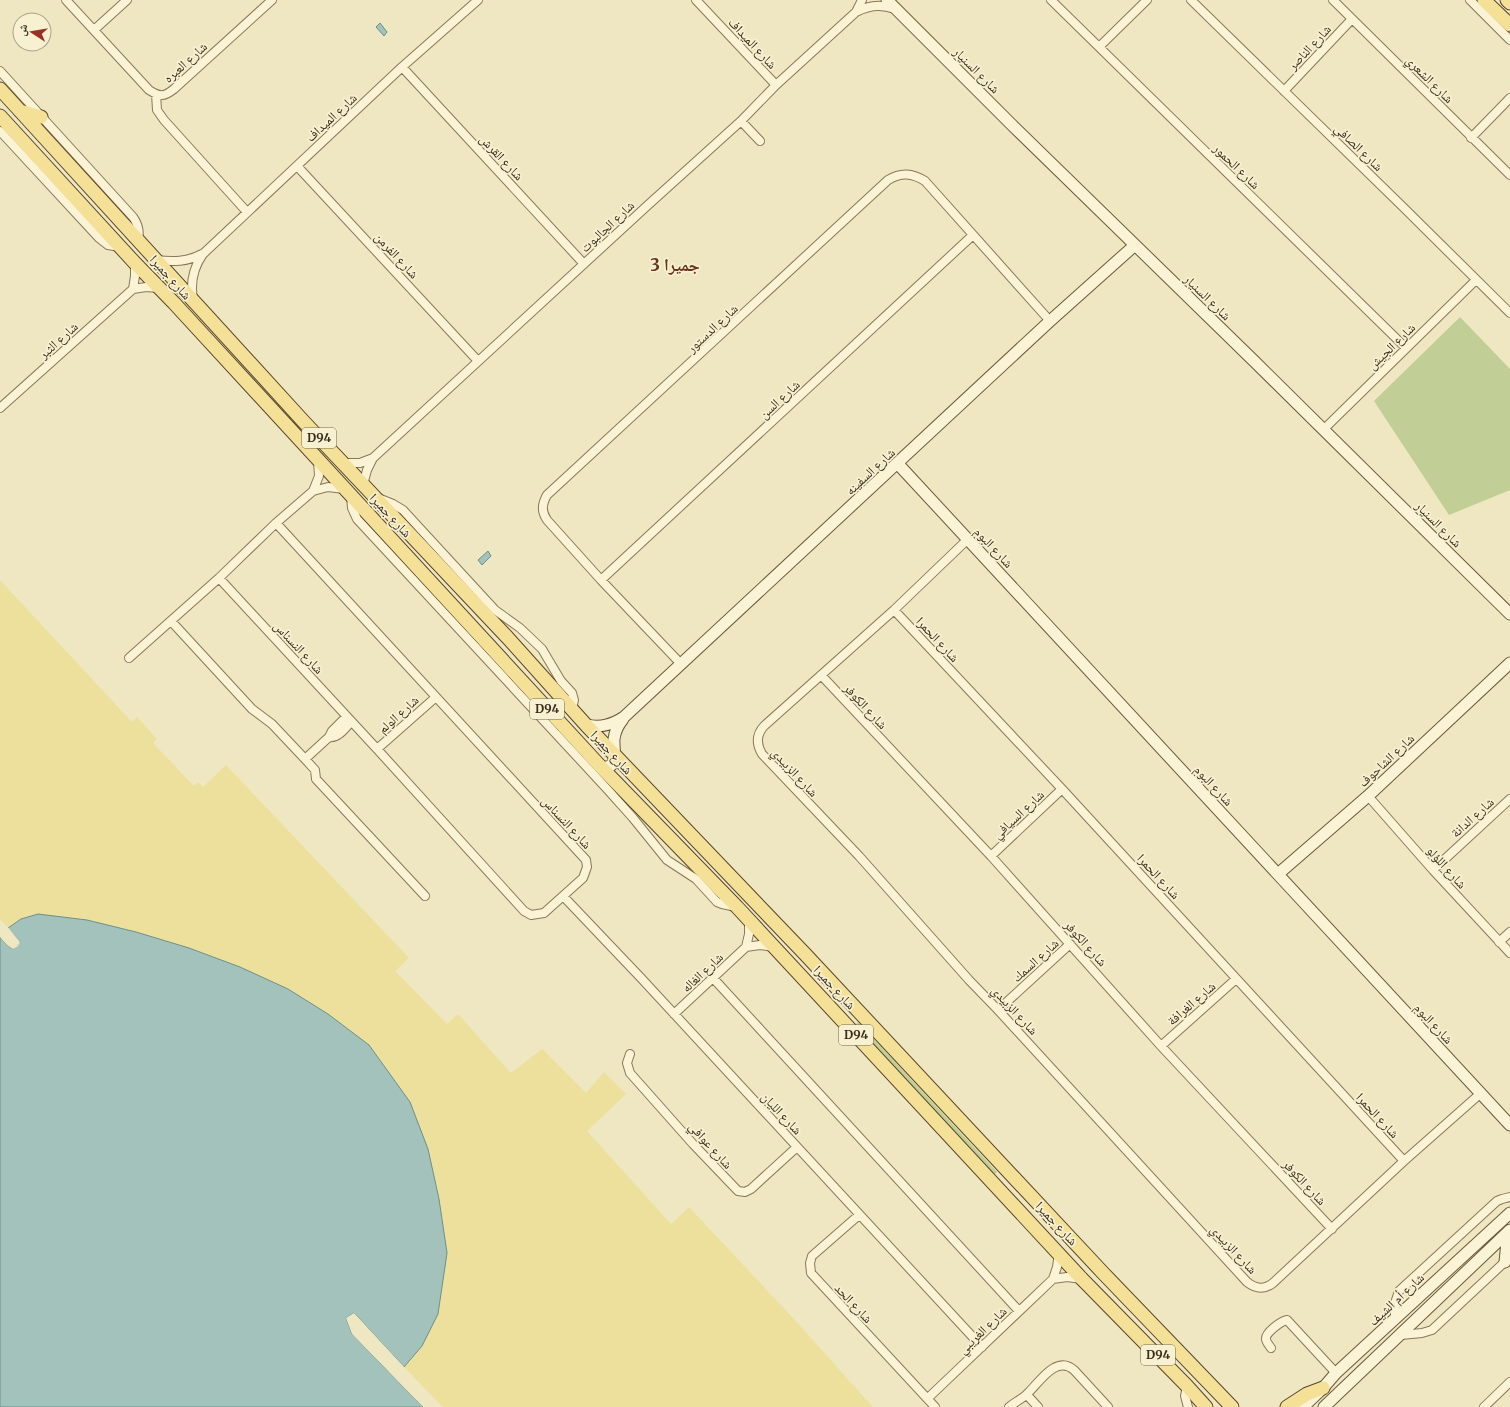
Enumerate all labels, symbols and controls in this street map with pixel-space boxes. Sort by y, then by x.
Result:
north arrow [12,12,52,52]
street label: شارع الميداف [724,14,781,73]
street label: شارع الناصر [1283,21,1335,75]
text: ش [14,22,31,37]
street label: شارع العبره [160,38,212,87]
street label: شارع السنيار [948,43,1004,98]
street label: شارع الشعري [1400,52,1457,109]
street label: شارع الميداف [302,89,361,146]
street label: شارع الصافي [1329,120,1387,176]
street label: شارع القرش [475,131,527,185]
street label: شارع الحمور [1208,139,1264,194]
street label: شارع الجالبوت [577,197,639,257]
street label: شارع الفرمن [370,229,422,283]
street label: شارع جميرا [145,251,195,304]
district label: جميرا 3 [650,254,700,276]
street label: شارع السنيار [1179,270,1235,325]
street label: شارع الدستور [682,300,742,358]
street label: شارع الثبر [34,318,82,364]
street label: شارع الجيش [1364,319,1420,374]
street label: شارع السن [755,376,804,423]
road number: D94 [302,428,336,448]
street label: شارع السفينه [842,444,899,499]
street label: شارع جميرا [365,490,415,542]
street label: شارع السنيار [1410,497,1466,552]
street label: شارع البوم [970,523,1017,572]
street label: شارع الحمرا [912,613,963,666]
street label: شارع النسناس [269,617,327,678]
street label: شارع الكوفر [839,679,891,733]
street label: شارع الولم [374,692,423,738]
road number: D94 [530,699,564,719]
street label: شارع جميرا [586,727,636,779]
street label: شارع الشاحوف [1355,730,1419,792]
street label: شارع الزبيدي [766,744,822,802]
street label: شارع البوم [1190,761,1237,810]
street label: شارع السيافي [989,786,1049,844]
street label: شارع النسناس [537,792,595,853]
street label: شارع الدانة [1447,794,1498,842]
street label: شارع اللؤلو [1422,842,1470,893]
street label: شارع الحمرا [1133,850,1184,903]
street label: شارع الكوفر [1059,916,1111,971]
street label: شارع السمك [1008,935,1063,987]
street label: شارع الغاله [678,949,727,997]
street label: شارع جميرا [809,962,859,1014]
street label: شارع الغرافة [1164,978,1220,1030]
street label: شارع الزبيدي [986,982,1042,1040]
street label: شارع البوم [1410,999,1457,1048]
road number: D94 [839,1025,873,1045]
street label: شارع الليان [757,1088,806,1139]
street label: شارع الحمرا [1352,1089,1403,1142]
street label: شارع عوافي [683,1118,736,1174]
street label: شارع الكوفر [1278,1155,1330,1209]
street label: شارع جميرا [1031,1198,1081,1250]
street label: شارع الزبيدي [1205,1221,1261,1279]
street label: شارع أم الشيف [1365,1269,1428,1330]
street label: شارع الحد [830,1280,876,1328]
street label: شارع الغريبي [954,1303,1012,1359]
road number: D94 [1141,1345,1175,1365]

